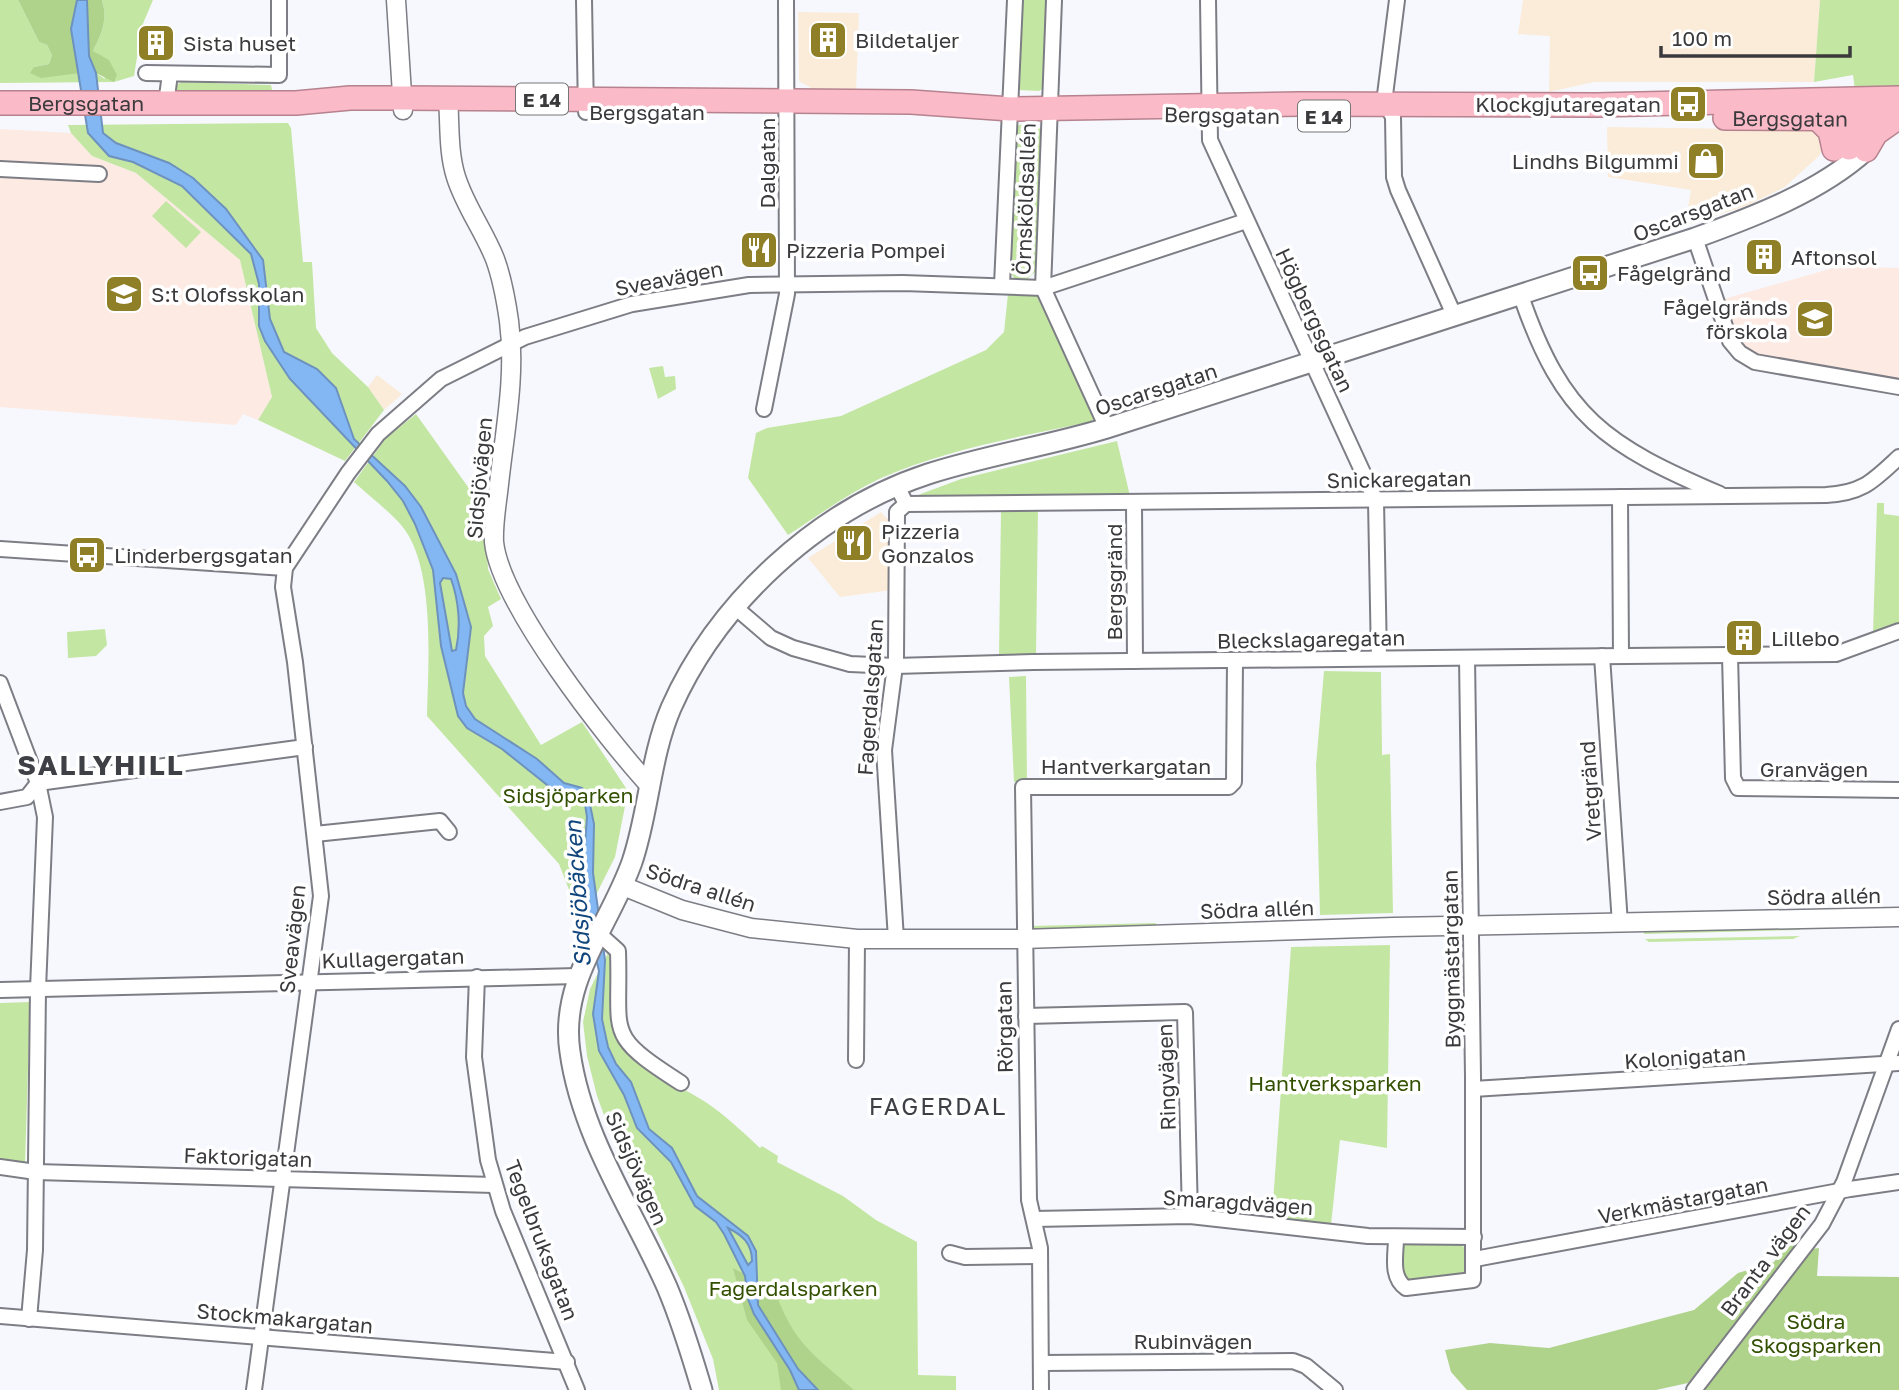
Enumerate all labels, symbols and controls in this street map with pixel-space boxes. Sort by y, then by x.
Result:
scale bar [1661,14,1850,58]
building icon: Bildetaljer [807,19,849,61]
building icon: Sista huset [135,22,177,64]
text: 100 m [1672,25,1732,51]
place label: Bildetaljer [855,27,959,53]
place label: Sista huset [183,30,296,56]
road number: E 14 [516,83,568,114]
bus stop icon: Klockgjutaregatan [1667,83,1709,125]
street label: Bergsgatan [28,90,144,116]
place label: Klockgjutaregatan [1475,91,1661,117]
street label: Bergsgatan [589,99,705,125]
road number: E 14 [1298,100,1350,132]
street label: Bergsgatan [1164,101,1280,129]
street label: Bergsgatan [1732,105,1848,132]
street label: Dalgatan [754,118,780,208]
street label: Örnsköldsallén [1009,122,1041,276]
shop icon: Lindhs Bilgummi [1685,140,1727,182]
place label: Lindhs Bilgummi [1512,148,1679,174]
street label: Oscarsgatan [1629,177,1757,247]
restaurant icon: Pizzeria Pompei [738,229,780,271]
building icon: Aftonsol [1743,236,1785,278]
place label: Pizzeria Pompei [786,237,946,263]
street label: Högbergsgatan [1270,244,1360,396]
place label: Aftonsol [1791,244,1877,270]
bus stop icon: Fågelgränd [1569,252,1611,294]
street label: Sveavägen [613,255,725,301]
place label: Fågelgränd [1617,260,1731,286]
school or university icon: S:t Olofsskolan [103,273,145,315]
place label: S:t Olofsskolan [151,281,304,307]
place label: Fågelgränds förskola [1663,294,1788,344]
school or university icon: Fågelgränds förskola [1794,298,1836,340]
street label: Oscarsgatan [1092,357,1220,421]
street label: Sidsjövägen [461,416,497,540]
street label: Snickaregatan [1326,465,1472,493]
place label: Pizzeria Gonzalos [881,518,974,568]
restaurant icon: Pizzeria Gonzalos [833,522,875,564]
street label: Bergsgränd [1101,524,1127,640]
bus stop icon: Linderbergsgatan [66,534,108,576]
place label: Linderbergsgatan [114,542,293,568]
building icon: Lillebo [1723,617,1765,659]
street label: Fagerdalsgatan [852,618,888,776]
street label: Bleckslagaregatan [1217,624,1405,654]
place label: Lillebo [1771,625,1840,651]
street label: Vretgränd [1574,740,1606,842]
district label: SALLYHILL [17,748,185,781]
street label: Hantverkargatan [1041,753,1211,779]
street label: Granvägen [1760,756,1868,782]
park label: Sidsjöparken [503,782,633,808]
water label: Sidsjöbäcken [558,819,596,968]
street label: Södra allén [643,857,759,917]
street label: Byggmästargatan [1436,869,1466,1049]
street label: Södra allén [1767,882,1881,910]
street label: Sveavägen [273,883,311,995]
street label: Södra allén [1199,894,1315,924]
street label: Kullagergatan [321,943,465,973]
street label: Rörgatan [990,981,1018,1073]
street label: Ringvägen [1151,1023,1181,1131]
street label: Kolonigatan [1623,1040,1747,1074]
park label: Hantverksparken [1248,1070,1422,1096]
district label: FAGERDAL [869,1091,1007,1120]
street label: Sidsjövägen [600,1107,674,1229]
street label: Faktorigatan [183,1142,313,1172]
street label: Tegelbruksgatan [499,1156,585,1324]
street label: Verkmästargatan [1596,1171,1770,1229]
street label: Smaragdvägen [1162,1184,1314,1220]
street label: Branta vägen [1714,1199,1816,1321]
park label: Fagerdalsparken [708,1275,878,1301]
street label: Stockmakargatan [196,1297,374,1339]
park label: Södra Skogsparken [1750,1308,1882,1358]
street label: Rubinvägen [1134,1328,1252,1354]

